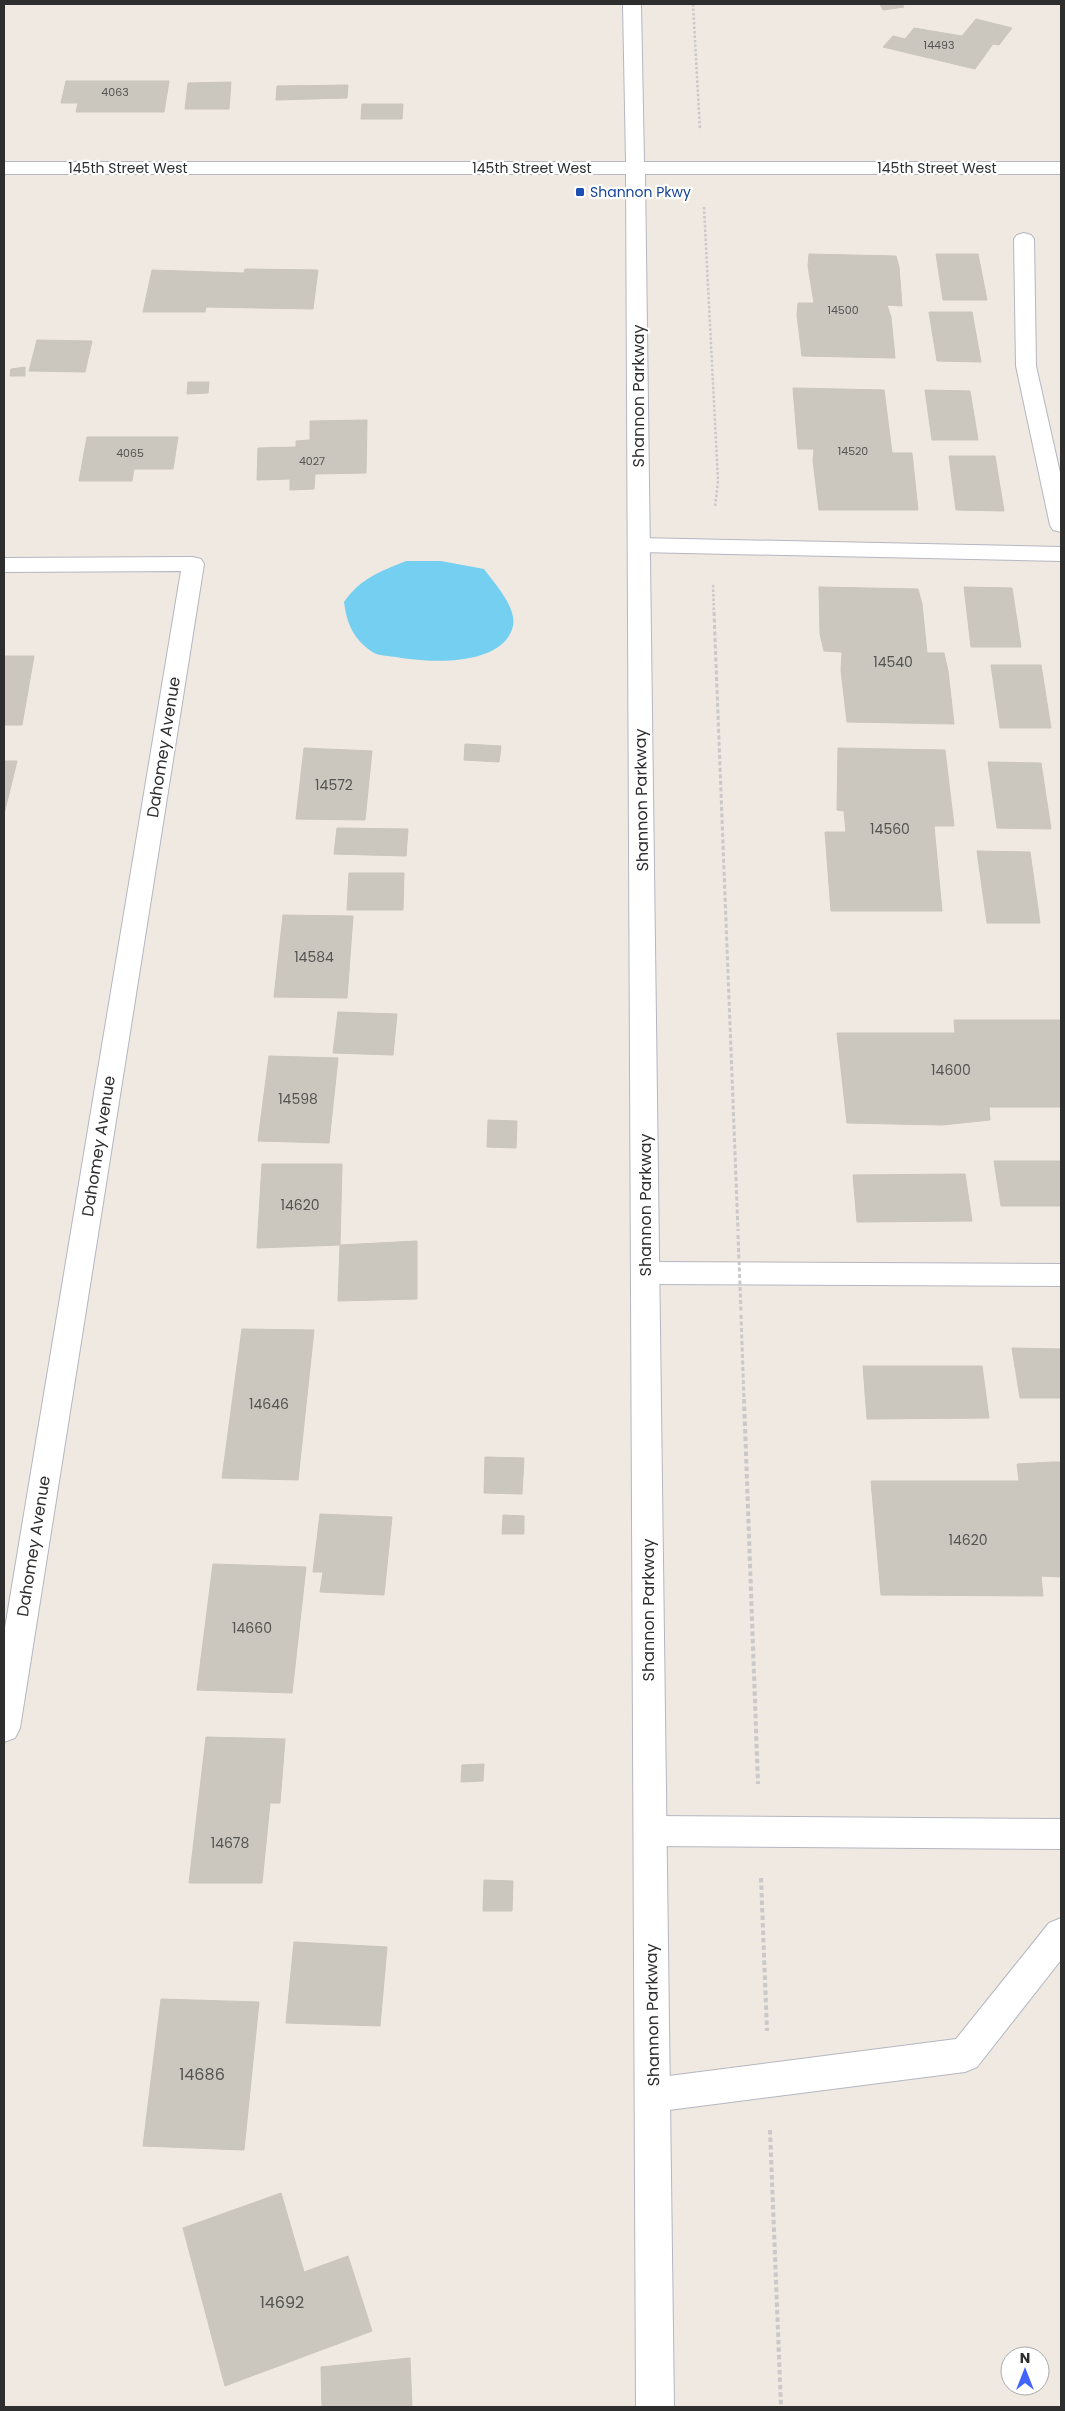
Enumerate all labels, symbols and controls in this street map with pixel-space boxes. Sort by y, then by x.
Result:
house number: 14493 [924,37,954,53]
house number: 4063 [101,84,129,100]
street label: 145th Street West [68,158,188,178]
street label: 145th Street West [472,158,592,178]
street label: 145th Street West [877,158,997,178]
place label: Shannon Pkwy [590,182,691,202]
marker: Shannon Pkwy [574,186,586,198]
house number: 14500 [827,302,859,318]
street label: Shannon Parkway [627,325,650,467]
house number: 14520 [838,443,868,459]
house number: 4065 [116,445,144,461]
house number: 4027 [299,453,325,469]
house number: 14540 [873,652,913,672]
street label: Dahomey Avenue [141,675,186,819]
street label: Shannon Parkway [629,728,654,872]
house number: 14572 [315,775,353,795]
house number: 14560 [870,819,910,839]
house number: 14584 [294,947,334,967]
house number: 14600 [931,1060,971,1080]
street label: Dahomey Avenue [76,1074,121,1218]
house number: 14598 [278,1089,318,1109]
street label: Shannon Parkway [634,1134,657,1276]
house number: 14620 [280,1195,320,1215]
house number: 14646 [249,1394,289,1414]
street label: Dahomey Avenue [11,1474,56,1618]
house number: 14620 [948,1530,988,1550]
street label: Shannon Parkway [637,1539,660,1681]
house number: 14660 [232,1618,272,1638]
house number: 14678 [211,1833,249,1853]
street label: Shannon Parkway [640,1943,665,2087]
house number: 14686 [179,2063,225,2086]
house number: 14692 [260,2291,304,2314]
north arrow [1000,2346,1050,2396]
text: N [1020,2348,1030,2368]

